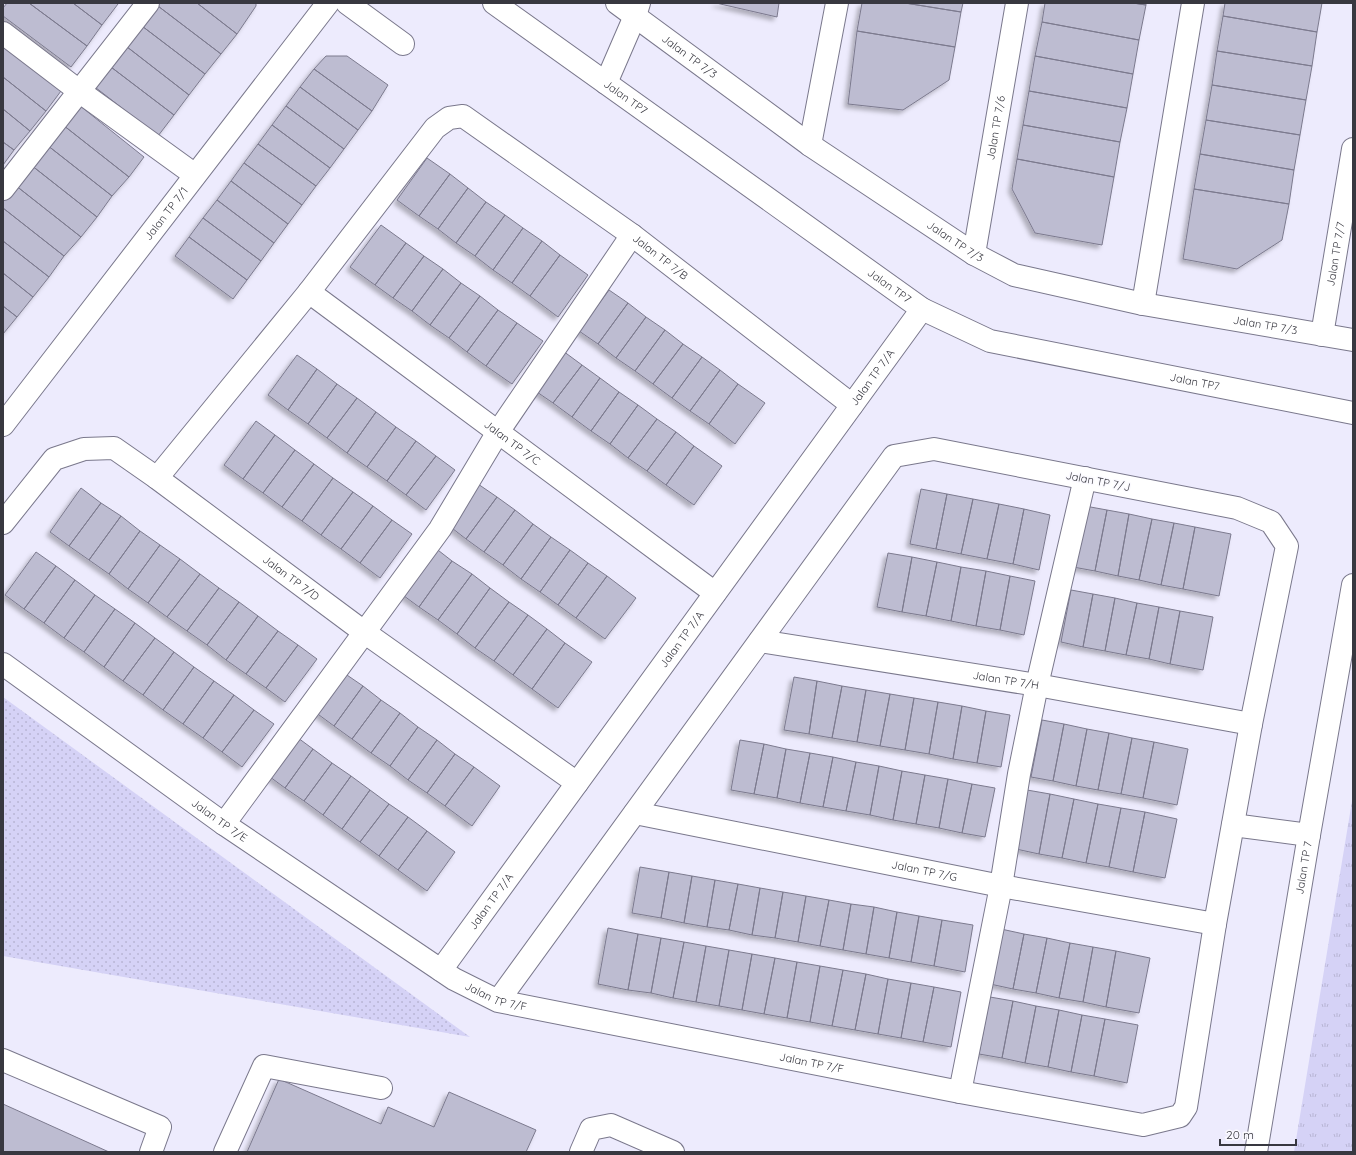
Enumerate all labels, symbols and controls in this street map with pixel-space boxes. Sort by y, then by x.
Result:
street label: Jalan TP 7/3 [659,31,720,81]
street label: Jalan TP7 [601,77,651,118]
street label: Jalan TP 7/6 [983,94,1008,161]
street label: Jalan TP 7/1 [141,184,191,243]
street label: Jalan TP 7/3 [924,218,986,265]
street label: Jalan TP 7/7 [1323,221,1348,287]
street label: Jalan TP 7/B [630,231,691,283]
street label: Jalan TP7 [865,265,914,306]
street label: Jalan TP 7/3 [1232,313,1299,337]
street label: Jalan TP 7/A [847,346,897,408]
street label: Jalan TP7 [1169,370,1221,393]
street label: Jalan TP 7/C [481,417,543,468]
street label: Jalan TP 7/J [1065,468,1131,494]
street label: Jalan TP 7/D [260,552,322,603]
street label: Jalan TP 7/A [656,608,707,670]
street label: Jalan TP 7/H [972,668,1040,692]
street label: Jalan TP 7/E [189,796,250,845]
street label: Jalan TP 7 [1292,840,1315,895]
street label: Jalan TP 7/G [890,857,958,884]
street label: Jalan TP 7/A [466,870,516,932]
street label: Jalan TP 7/F [463,979,528,1014]
street label: Jalan TP 7/F [778,1050,845,1076]
scale bar [1220,1121,1296,1147]
text: 20 m [1226,1127,1254,1142]

